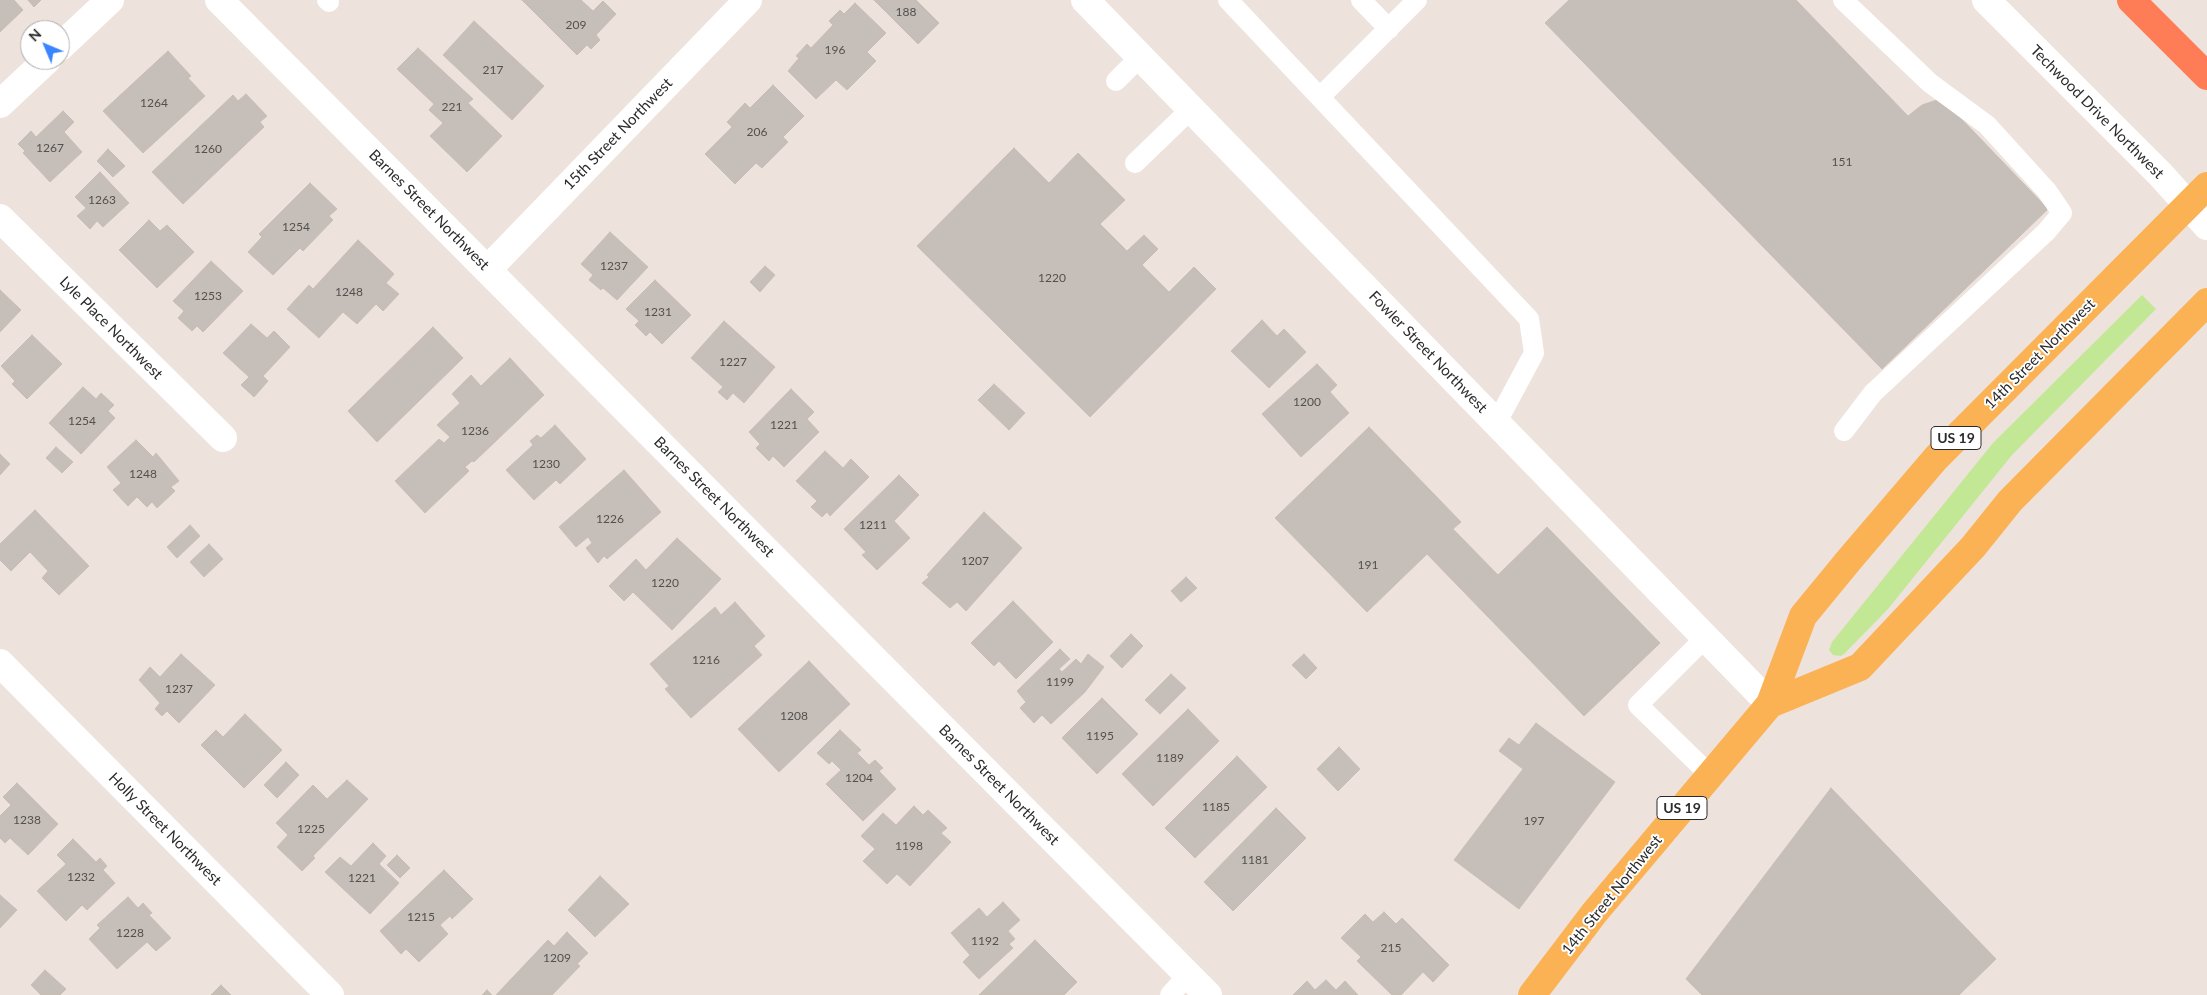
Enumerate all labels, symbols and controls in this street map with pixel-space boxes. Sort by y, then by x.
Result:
house number: 188 [896,5,916,19]
house number: 209 [566,18,586,32]
north arrow [20,20,70,70]
text: N [25,25,45,45]
street label: Techwood Drive Northwest [2027,42,2167,182]
house number: 196 [825,43,845,57]
house number: 217 [483,63,503,77]
street label: 15th Street Northwest [560,74,676,194]
house number: 1264 [140,96,168,110]
house number: 221 [442,100,462,114]
house number: 206 [747,125,767,139]
house number: 1267 [36,141,64,155]
house number: 1260 [194,142,222,156]
street label: Barnes Street Northwest [365,146,493,274]
house number: 151 [1832,155,1852,169]
house number: 1263 [88,193,116,207]
house number: 1254 [282,220,310,234]
house number: 1237 [600,259,628,273]
house number: 1220 [1038,271,1066,285]
street label: Lyle Place Northwest [56,273,166,383]
house number: 1248 [335,285,363,299]
street label: Fowler Street Northwest [1365,287,1491,417]
house number: 1253 [194,289,222,303]
street label: 14th Street Northwest [1981,295,2099,413]
house number: 1231 [644,305,672,319]
house number: 1227 [719,355,747,369]
house number: 1200 [1293,395,1321,409]
house number: 1254 [68,414,96,428]
house number: 1221 [770,418,798,432]
house number: 1236 [461,424,489,438]
road number: US 19 [1931,426,1981,449]
street label: Barnes Street Northwest [650,433,778,561]
house number: 1230 [532,457,560,471]
house number: 1248 [129,467,157,481]
house number: 1226 [596,512,624,526]
house number: 1211 [859,518,887,532]
house number: 1207 [961,554,989,568]
house number: 191 [1358,558,1378,572]
house number: 1220 [651,576,679,590]
house number: 1216 [692,653,720,667]
house number: 1199 [1046,675,1074,689]
house number: 1237 [165,682,193,696]
house number: 1208 [780,709,808,723]
street label: Barnes Street Northwest [935,721,1063,849]
house number: 1195 [1086,729,1114,743]
house number: 1189 [1156,751,1184,765]
street label: Holly Street Northwest [105,769,225,889]
house number: 1204 [845,771,873,785]
road number: US 19 [1657,796,1707,820]
house number: 1185 [1202,800,1230,814]
house number: 1238 [13,813,41,827]
house number: 197 [1524,814,1544,828]
house number: 1225 [297,822,325,836]
street label: 14th Street Northwest [1558,832,1666,958]
house number: 1198 [895,839,923,853]
house number: 1181 [1241,853,1269,867]
house number: 1232 [67,870,95,884]
house number: 1221 [348,871,376,885]
house number: 1215 [407,910,435,924]
house number: 1228 [116,926,144,940]
house number: 1192 [971,934,999,948]
house number: 215 [1381,941,1401,955]
house number: 1209 [543,951,571,965]

